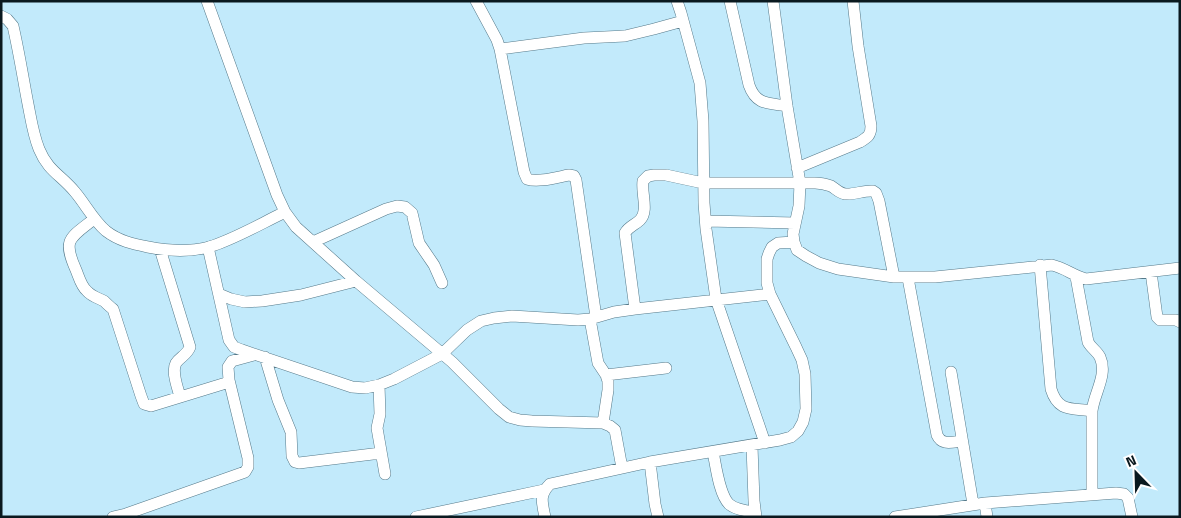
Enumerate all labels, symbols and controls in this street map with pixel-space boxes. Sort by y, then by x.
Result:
north arrow [1111,448,1161,498]
text: N [1122,449,1139,472]

